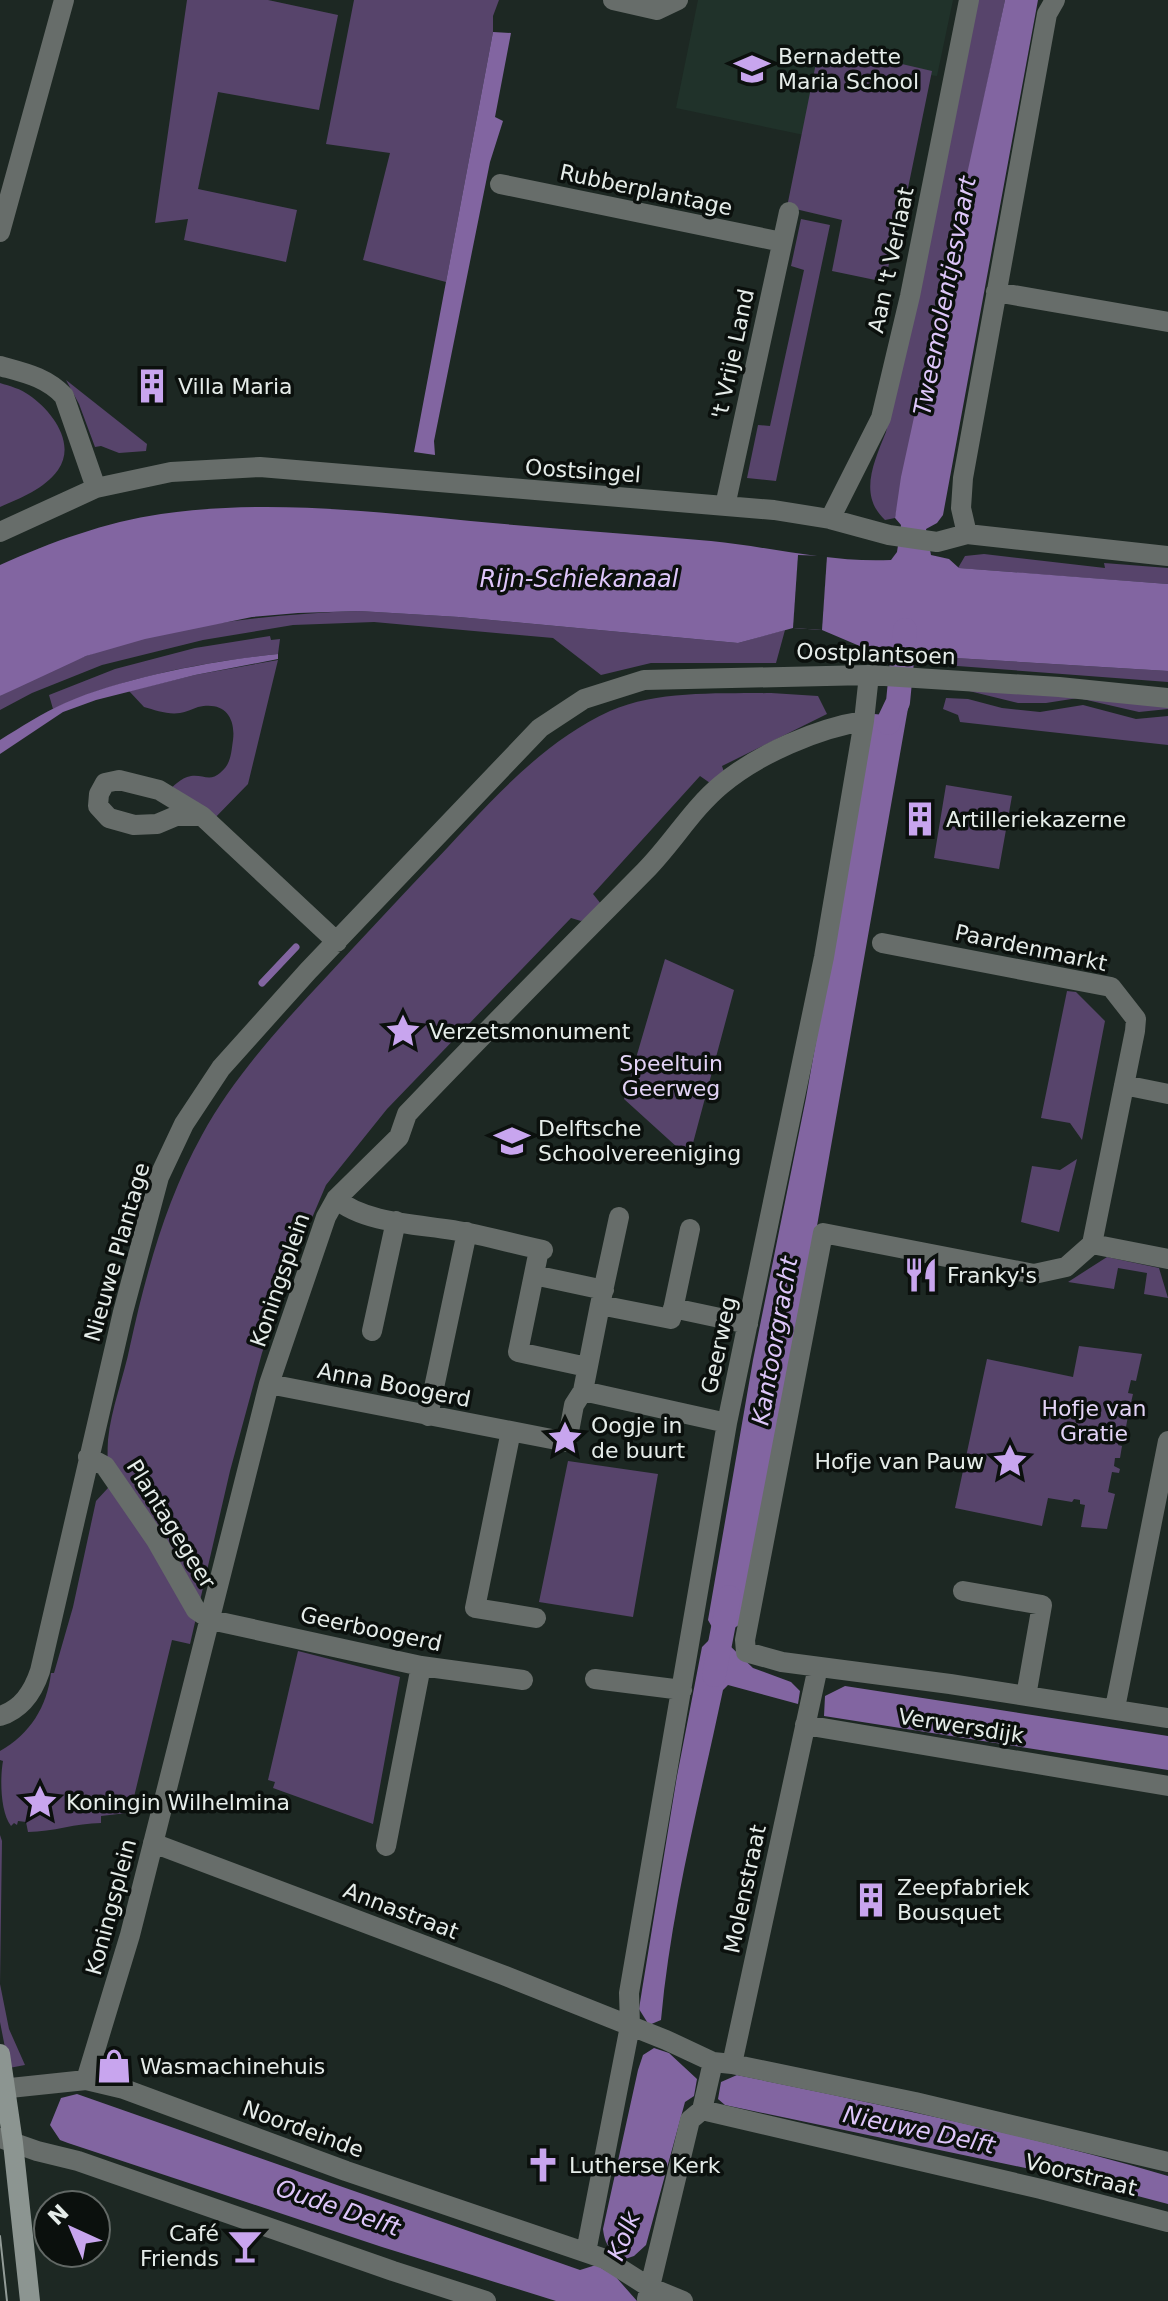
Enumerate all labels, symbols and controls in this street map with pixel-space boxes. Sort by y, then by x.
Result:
place label: Bernadette Maria School [778,44,919,94]
school or university icon: Bernadette Maria School [733,50,771,88]
street label: Rubberplantage [557,159,735,221]
water label: Tweemolentjesvaart [908,173,982,418]
street label: Aan 't Verlaat [863,184,919,335]
street label: 't Vrije Land [707,287,759,421]
building icon: Villa Maria [133,367,171,405]
place label: Villa Maria [178,374,292,399]
street label: Oostsingel [524,454,642,488]
water label: Rijn-Schiekanaal [480,565,679,593]
street label: Oostplantsoen [796,639,956,669]
building icon: Artilleriekazerne [901,800,939,838]
place label: Artilleriekazerne [946,807,1126,832]
street label: Paardenmarkt [953,920,1110,976]
place icon: Verzetsmonument [384,1012,422,1050]
place label: Verzetsmonument [429,1019,631,1044]
park label: Speeltuin Geerweg [619,1051,723,1101]
place label: Delftsche Schoolvereeniging [538,1116,741,1166]
school or university icon: Delftsche Schoolvereeniging [493,1122,531,1160]
street label: Nieuwe Plantage [79,1160,155,1344]
street label: Koningsplein [245,1210,315,1350]
water label: Kantoorgracht [746,1253,804,1428]
restaurant icon: Franky's [902,1256,940,1294]
place label: Franky's [947,1263,1037,1288]
street label: Geerweg [697,1294,741,1396]
street label: Anna Boogerd [315,1358,473,1412]
park label: Hofje van Gratie [1042,1396,1146,1446]
place label: Oogje in de buurt [591,1413,685,1463]
place icon: Oogje in de buurt [546,1419,584,1457]
place icon: Hofje van Pauw [991,1442,1029,1480]
place label: Hofje van Pauw [814,1449,984,1474]
street label: Plantagegeer [122,1455,221,1594]
street label: Geerboogerd [298,1602,444,1656]
street label: Verwersdijk [896,1704,1026,1748]
place icon: Koningin Wilhelmina [21,1783,59,1821]
place label: Koningin Wilhelmina [66,1790,290,1815]
street label: Molenstraat [719,1822,771,1956]
street label: Koningsplein [81,1836,141,1978]
place label: Zeepfabriek Bousquet [897,1875,1030,1925]
street label: Annastraat [340,1878,462,1945]
building icon: Zeepfabriek Bousquet [852,1881,890,1919]
shop icon: Wasmachinehuis [95,2047,133,2085]
place label: Wasmachinehuis [140,2054,325,2079]
street label: Noordeinde [239,2096,367,2162]
water label: Nieuwe Delft [841,2100,999,2160]
church icon: Lutherse Kerk [524,2146,562,2184]
street label: Voorstraat [1023,2149,1140,2201]
place label: Lutherse Kerk [569,2153,721,2178]
water label: Oude Delft [272,2174,405,2243]
north arrow [32,2189,112,2269]
text: N [43,2200,74,2230]
water label: Kolk [602,2206,647,2264]
place label: Café Friends [140,2221,219,2271]
bar icon: Café Friends [226,2227,264,2265]

